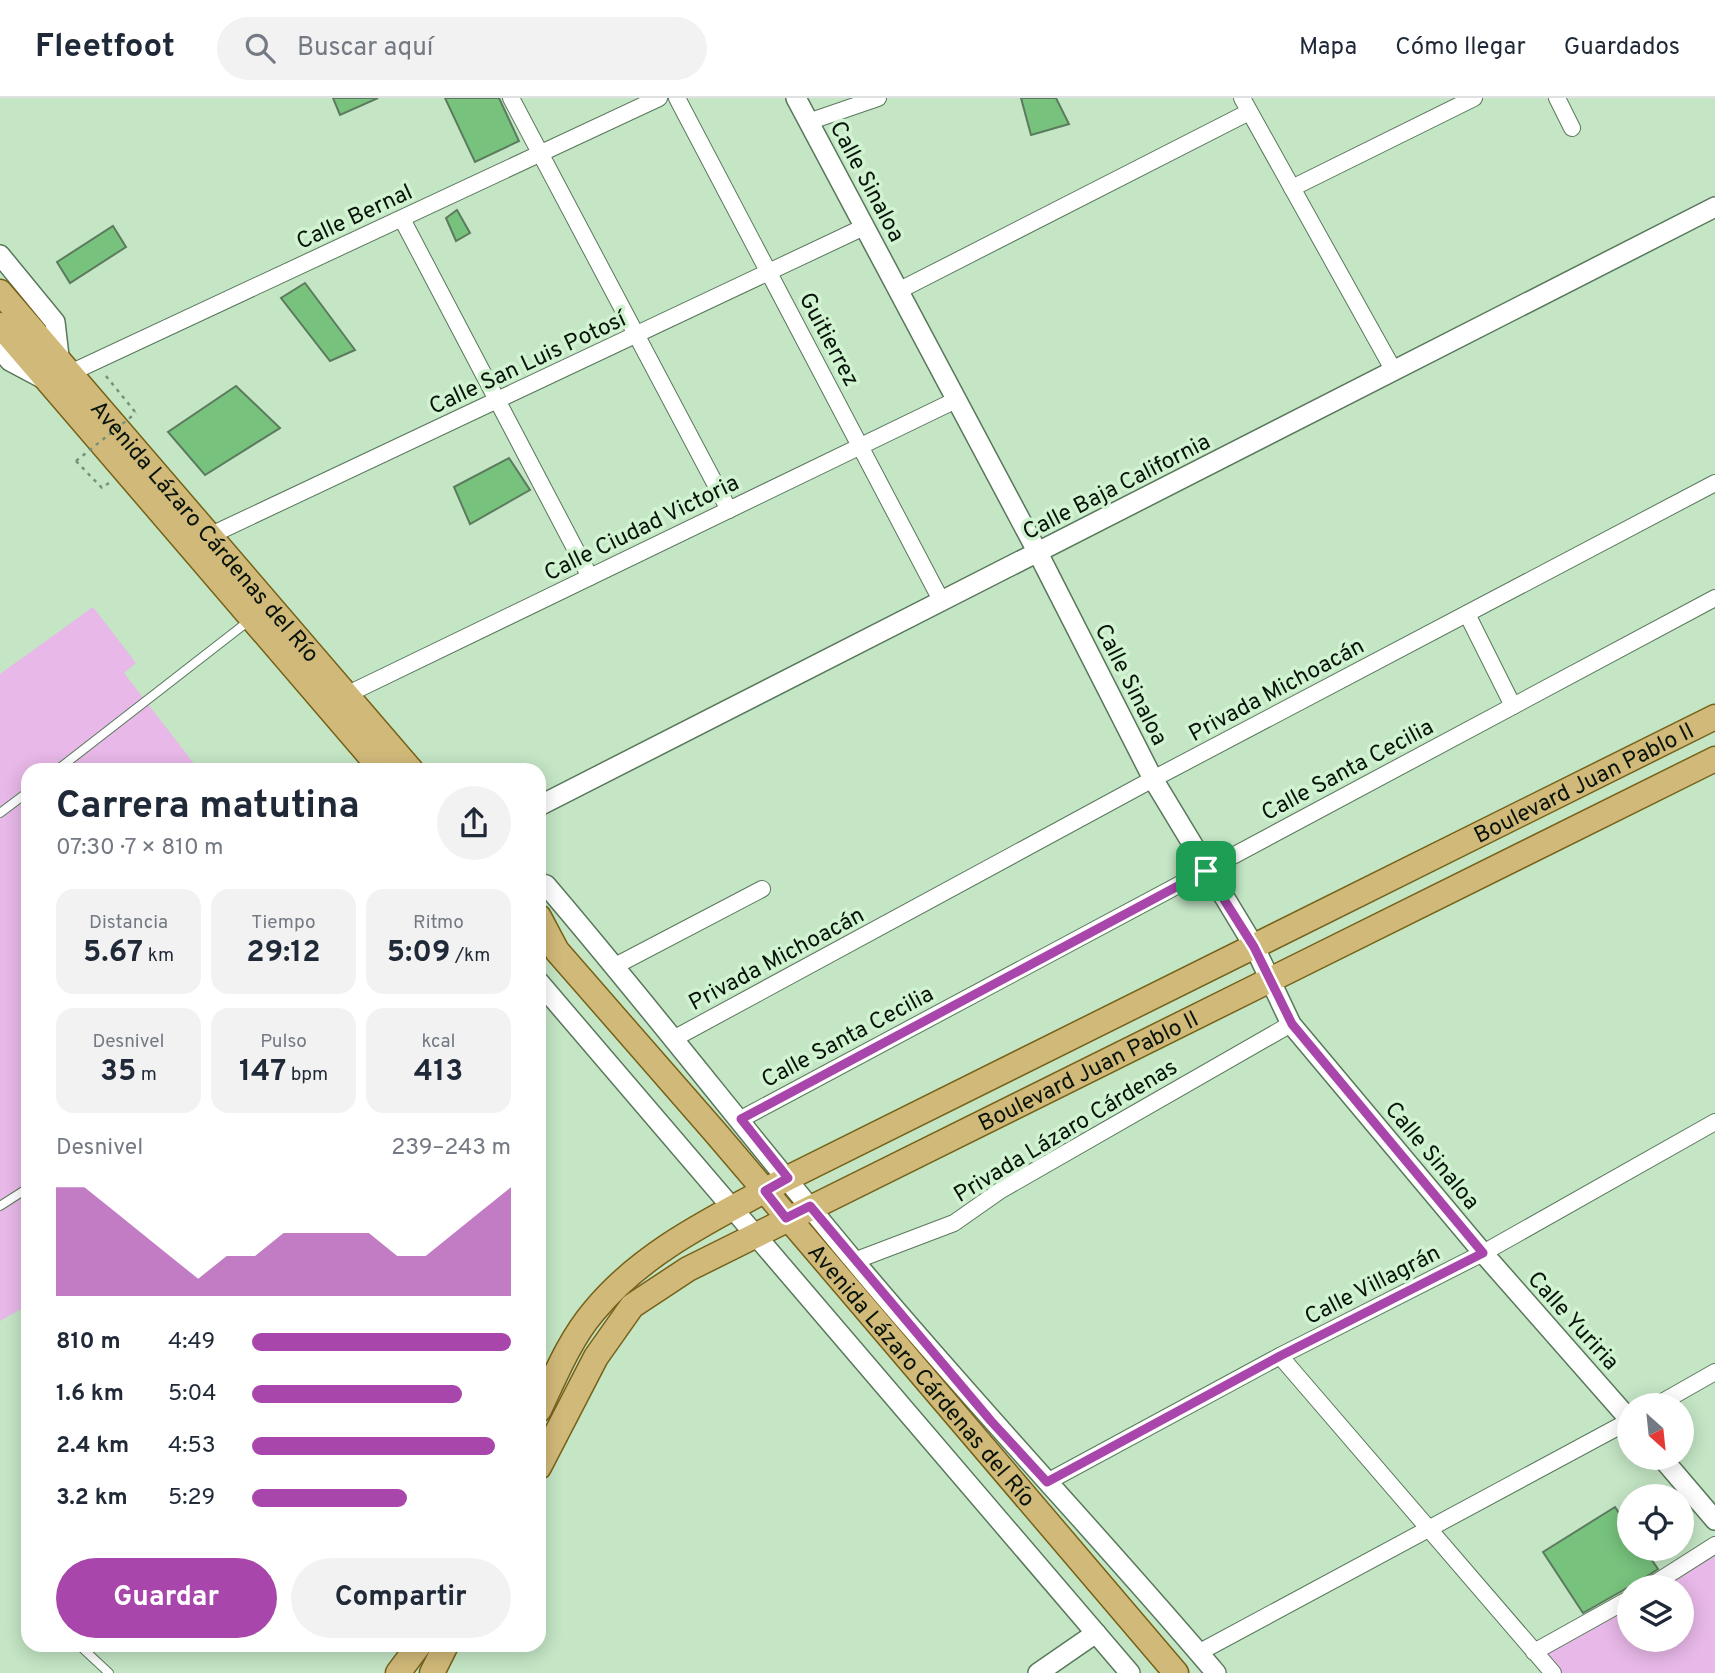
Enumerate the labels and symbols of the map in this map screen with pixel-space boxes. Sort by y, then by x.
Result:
street label: Calle Sinaloa [822,117,910,248]
street label: Calle Bernal [292,179,418,258]
street label: Guitierrez [791,288,865,392]
street label: Calle San Luis Potosí [425,305,633,423]
street label: Avenida Lázaro Cárdenas del Río [83,395,324,670]
street label: Calle Baja California [1019,428,1216,548]
street label: Calle Ciudad Victoria [540,469,744,589]
street label: Calle Sinaloa [1087,619,1173,751]
street label: Privada Michoacán [1184,633,1370,750]
street label: Calle Santa Cecilia [1257,714,1439,829]
street label: Boulevard Juan Pablo II [1470,718,1700,851]
pin [1176,841,1236,901]
street label: Privada Michoacán [684,902,870,1019]
street label: Calle Santa Cecilia [757,981,939,1096]
street label: Boulevard Juan Pablo II [974,1006,1204,1139]
street label: Privada Lázaro Cárdenas [949,1054,1183,1210]
street label: Calle Sinaloa [1377,1096,1485,1217]
street label: Avenida Lázaro Cárdenas del Río [800,1239,1040,1514]
street label: Calle Villagrán [1300,1240,1446,1333]
street label: Calle Yuriria [1520,1266,1624,1377]
north arrow [1617,1393,1694,1470]

